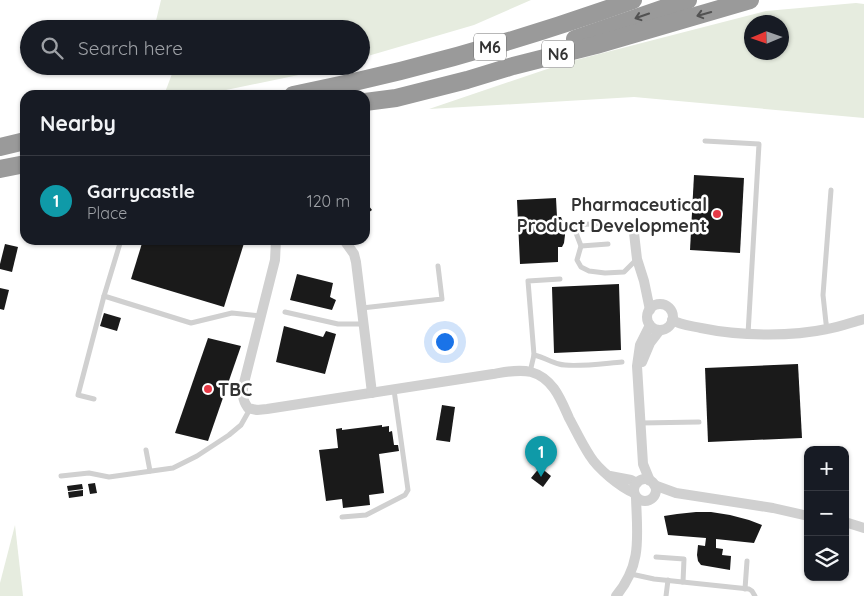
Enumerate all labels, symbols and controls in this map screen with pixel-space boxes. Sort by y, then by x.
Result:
one-way arrow [696,9,712,19]
one-way arrow [634,12,650,21]
north arrow [744,15,789,60]
search box [20,20,370,75]
icon: search [38,34,66,62]
road number: M6 [474,34,506,61]
text: Search here [78,36,183,60]
road number: N6 [542,41,574,68]
text: Nearby [40,110,116,136]
text: Garrycastle [87,179,195,203]
text: 1 [53,191,59,211]
text: 120 m [307,191,350,211]
place label: Pharmaceutical Product Development [517,193,707,237]
text: Place [87,203,127,223]
marker: Pharmaceutical Product Development [711,208,723,220]
your location [432,329,458,355]
place label: TBC [218,378,252,401]
marker: TBC [202,383,214,395]
pin: 1 [525,436,557,477]
map controls [804,446,849,581]
button: + [804,446,849,491]
button: − [804,491,849,536]
button: layers [804,536,849,581]

